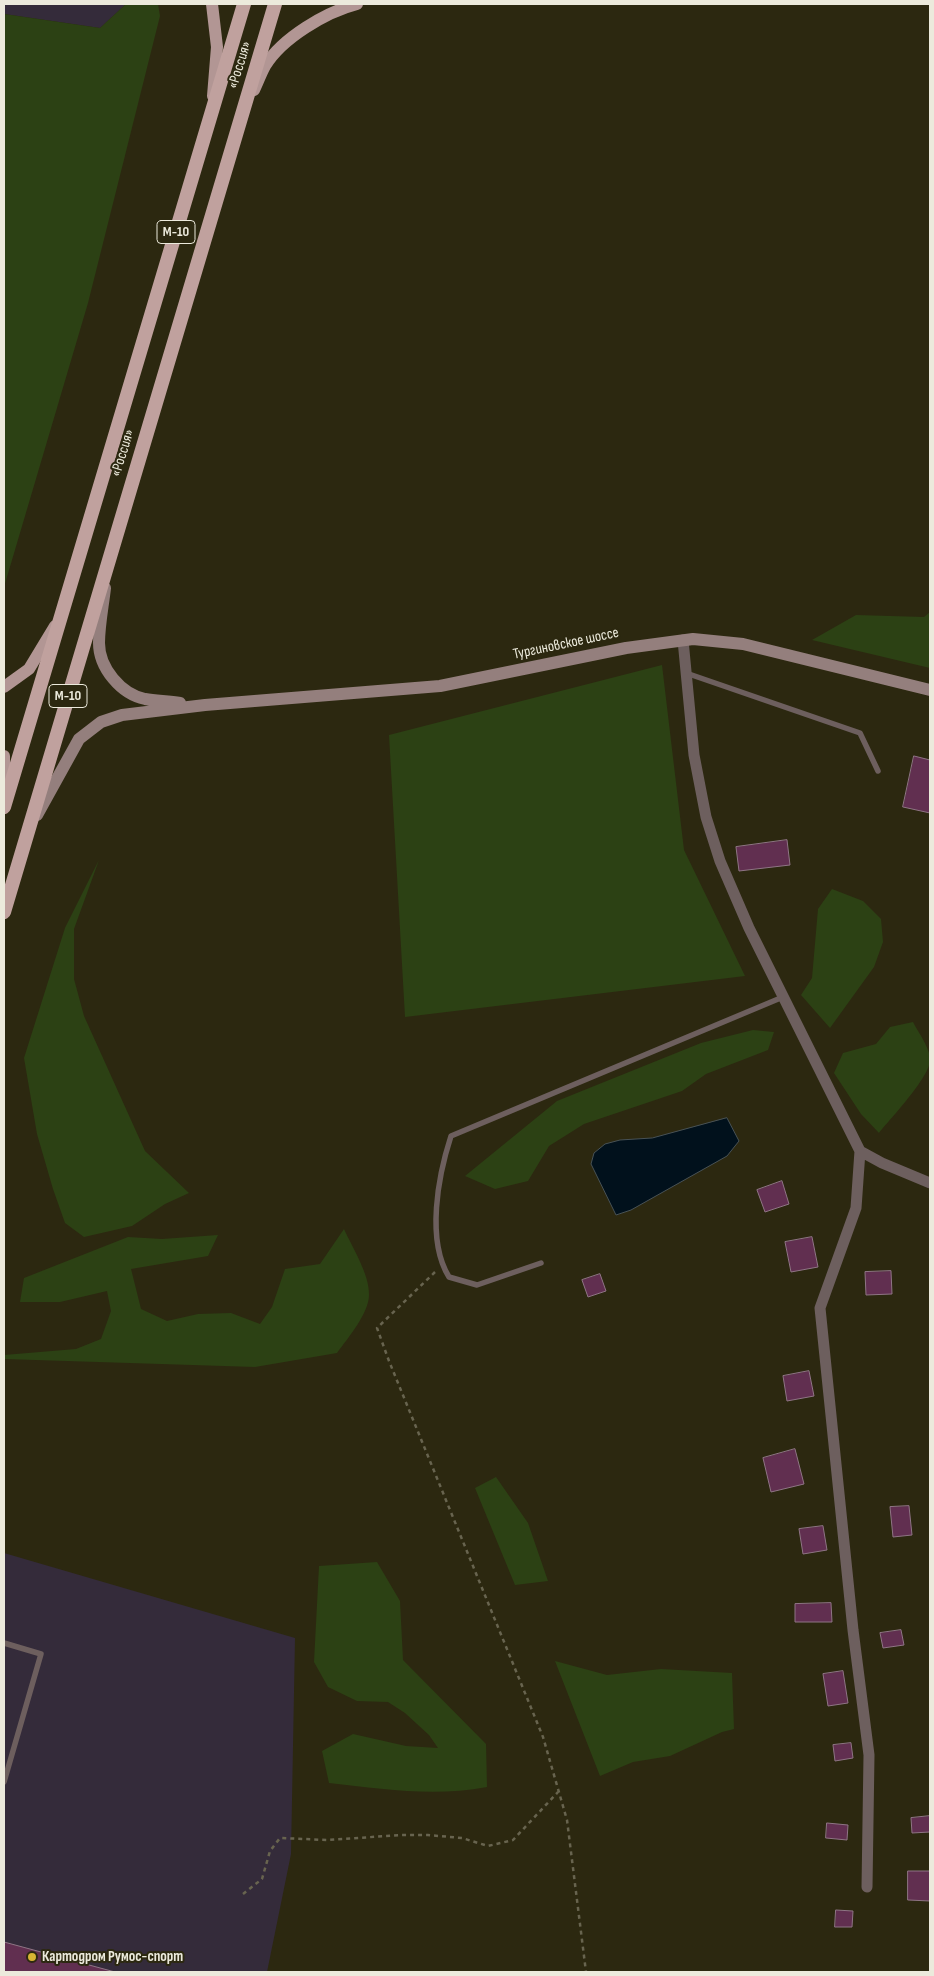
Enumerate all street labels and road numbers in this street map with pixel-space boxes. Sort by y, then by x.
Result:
street label: «Россия» [224,39,256,91]
road number: М-10 [157,220,195,243]
street label: «Россия» [107,427,139,479]
street label: Тургиновское шоссе [512,624,620,664]
road number: М-10 [49,684,87,708]

